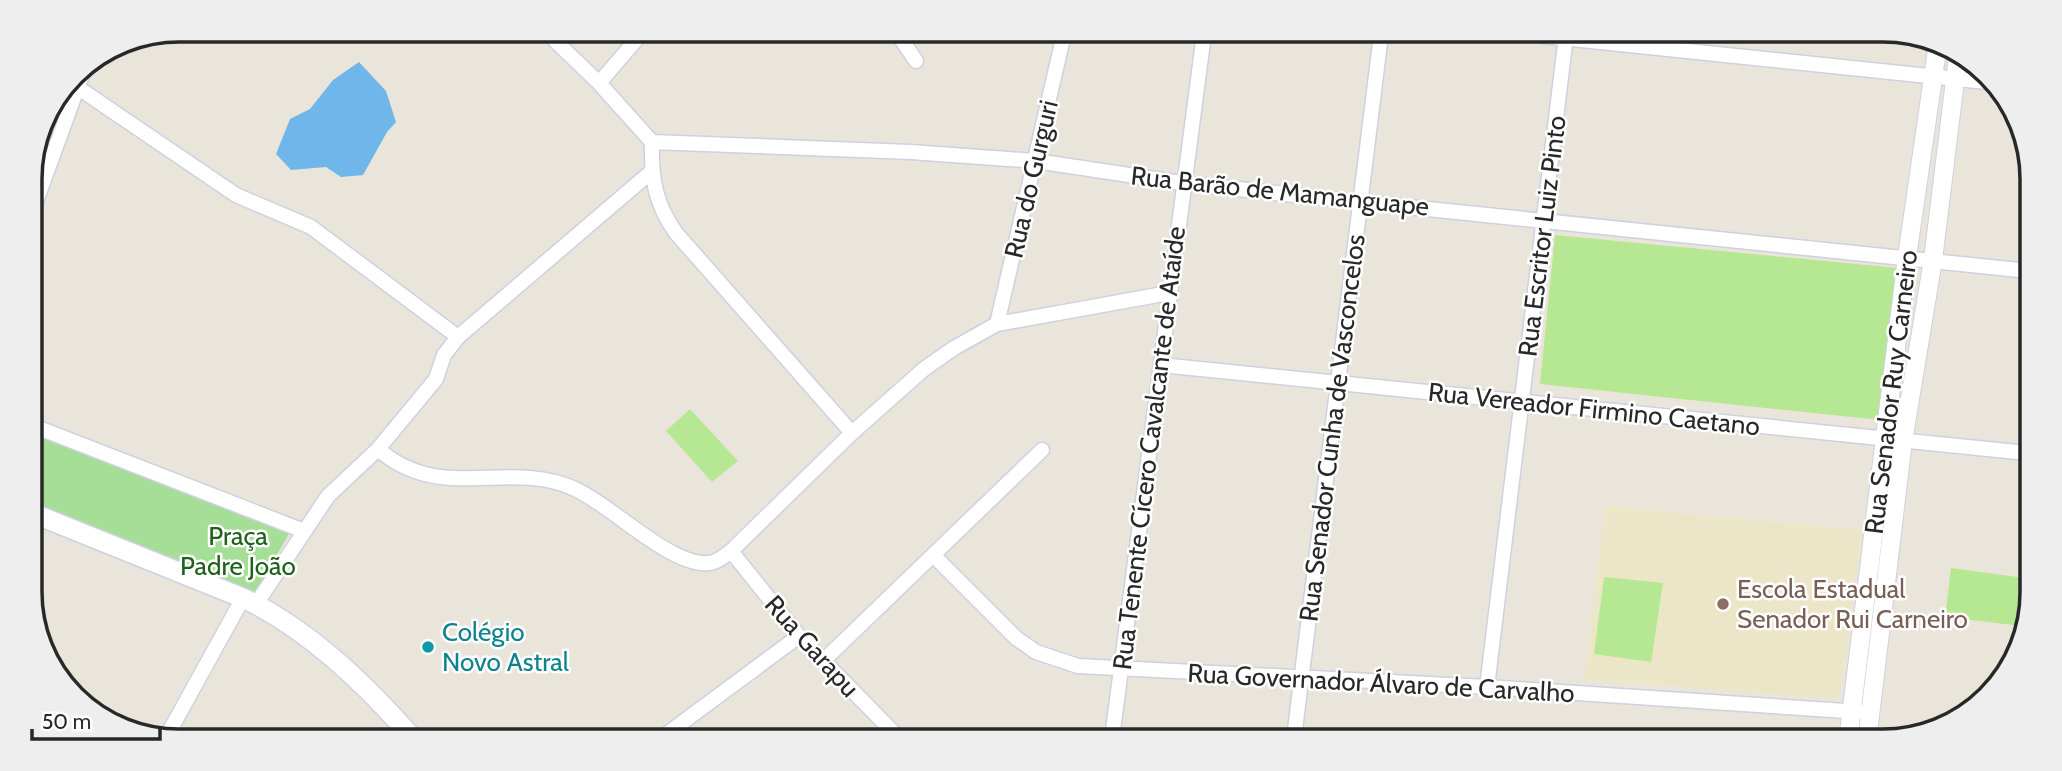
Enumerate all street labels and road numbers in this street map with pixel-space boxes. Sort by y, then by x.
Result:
street label: Rua do Gurguri [997,97,1065,261]
street label: Rua Escritor Luiz Pinto [1511,114,1573,358]
street label: Rua Barão de Mamanguape [1129,159,1431,223]
street label: Rua Tenente Cícero Cavalcante de Ataíde [1106,224,1192,672]
street label: Rua Senador Cunha de Vasconcelos [1292,232,1372,623]
street label: Rua Senador Ruy Carneiro [1858,248,1924,536]
street label: Rua Vereador Firmino Caetano [1427,376,1761,442]
street label: Rua Garapu [758,589,866,703]
street label: Rua Governador Álvaro de Carvalho [1187,657,1575,709]

